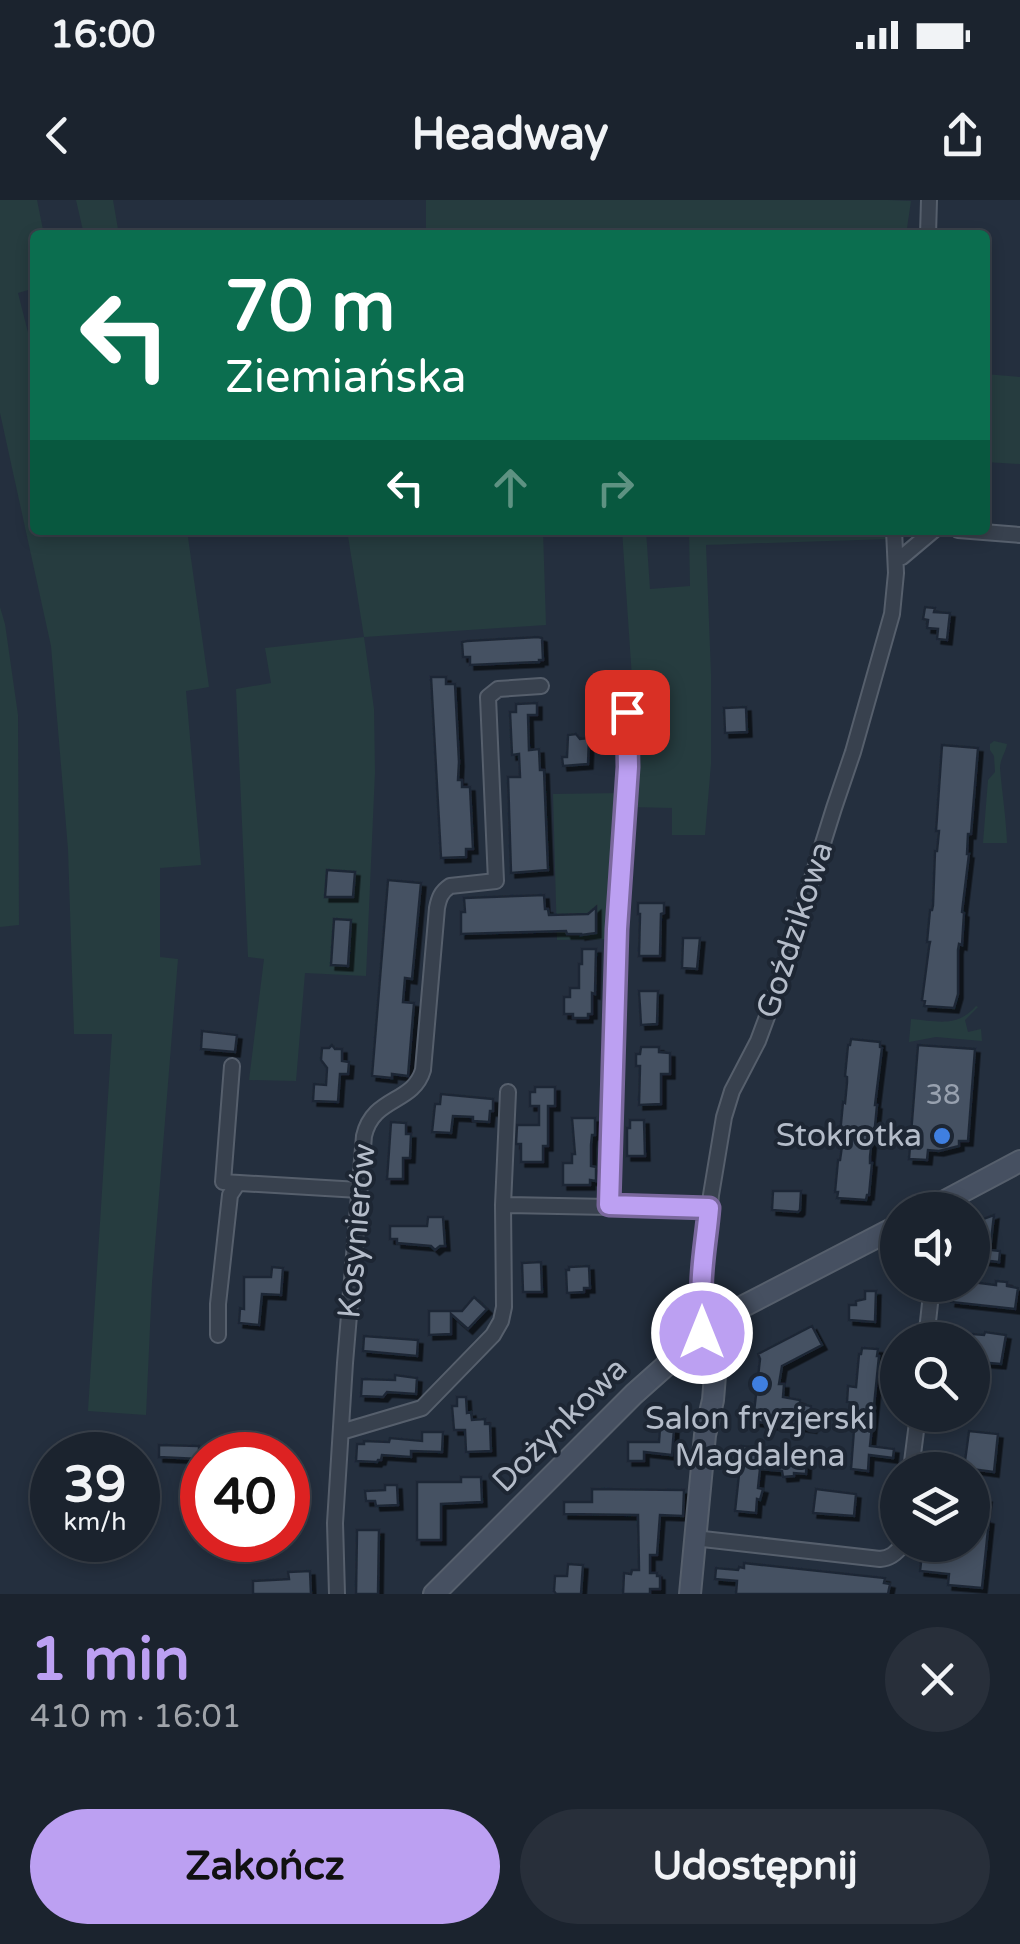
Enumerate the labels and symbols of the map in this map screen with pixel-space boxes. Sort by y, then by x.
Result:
pin [585,670,670,755]
street label: Goździkowa [749,837,841,1023]
house number: 38 [925,1078,961,1112]
place label: Stokrotka [776,1117,922,1155]
marker: Stokrotka [931,1125,953,1147]
street label: Kosynierów [330,1142,384,1320]
position arrow [650,1281,754,1385]
street label: Dożynkowa [485,1350,635,1500]
marker: Salon fryzjerski Magdalena [749,1373,771,1395]
place label: Salon fryzjerski Magdalena [645,1400,875,1475]
speed limit sign: 40 [180,1432,310,1562]

